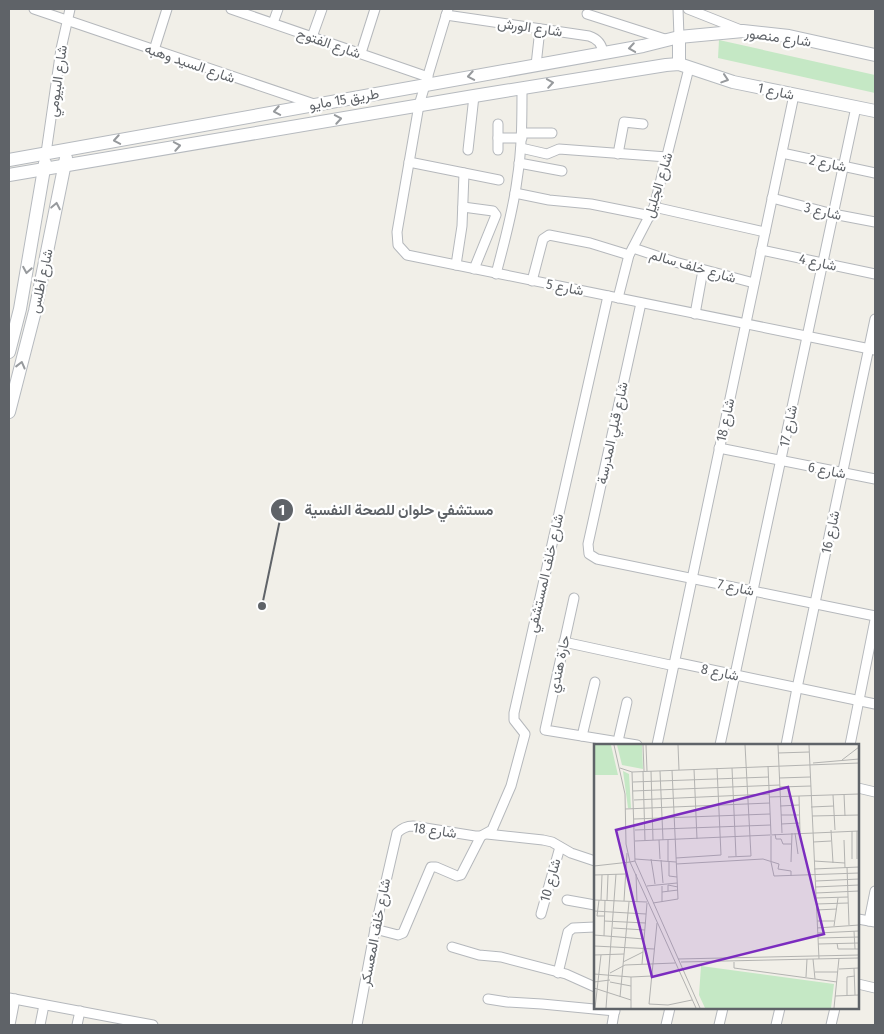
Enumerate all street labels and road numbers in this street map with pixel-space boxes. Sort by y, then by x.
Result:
street label: شارع الورش [496,15,563,42]
street label: شارع منصور [742,24,812,53]
street label: شارع الفتوح [294,25,363,64]
street label: شارع السيد وهبه [142,40,237,89]
street label: شارع البيومي [44,44,74,119]
street label: شارع 1 [756,79,796,106]
street label: طريق 15 مايو [308,85,380,114]
street label: شارع الجليل [640,150,678,221]
street label: شارع 2 [807,151,848,178]
street label: شارع 3 [802,199,843,226]
street label: شارع خلف سالم [647,246,738,289]
street label: شارع أطلس [26,247,59,315]
street label: شارع 4 [797,250,838,277]
street label: شارع 5 [544,276,585,301]
street label: شارع قبلي المدرسة [593,380,635,486]
street label: شارع 18 [713,397,740,444]
street label: شارع 17 [776,404,803,449]
street label: شارع 6 [806,458,847,484]
street label: شارع 16 [818,509,845,556]
street label: شارع خلف المستشفي [524,512,570,635]
street label: شارع 7 [716,575,756,602]
street label: حارة هندي [545,634,577,695]
street label: شارع 8 [699,660,740,687]
street label: شارع 18 [412,819,458,844]
street label: شارع 10 [536,857,567,904]
street label: شارع خلف المعسكر [357,877,396,989]

